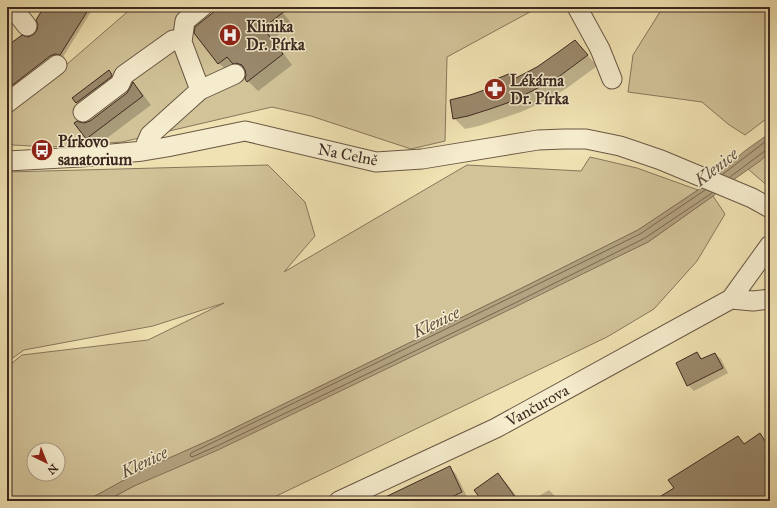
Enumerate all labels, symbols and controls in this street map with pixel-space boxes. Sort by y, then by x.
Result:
place label: Klinika Dr. Pírka [246,17,306,54]
hospital icon: Klinika Dr. Pírka [217,22,243,48]
place label: Lékárna Dr. Pírka [510,71,570,108]
pharmacy icon: Lékárna Dr. Pírka [482,76,508,102]
place label: Pírkovo sanatorium [58,132,133,169]
bus stop icon: Pírkovo sanatorium [29,137,55,163]
street label: Na Celně [316,139,380,170]
water label: Klenice [689,143,743,192]
water label: Klenice [408,302,464,343]
street label: Vančurova [502,380,572,431]
north arrow [26,442,66,482]
water label: Klenice [116,442,172,483]
text: N [44,461,60,477]

